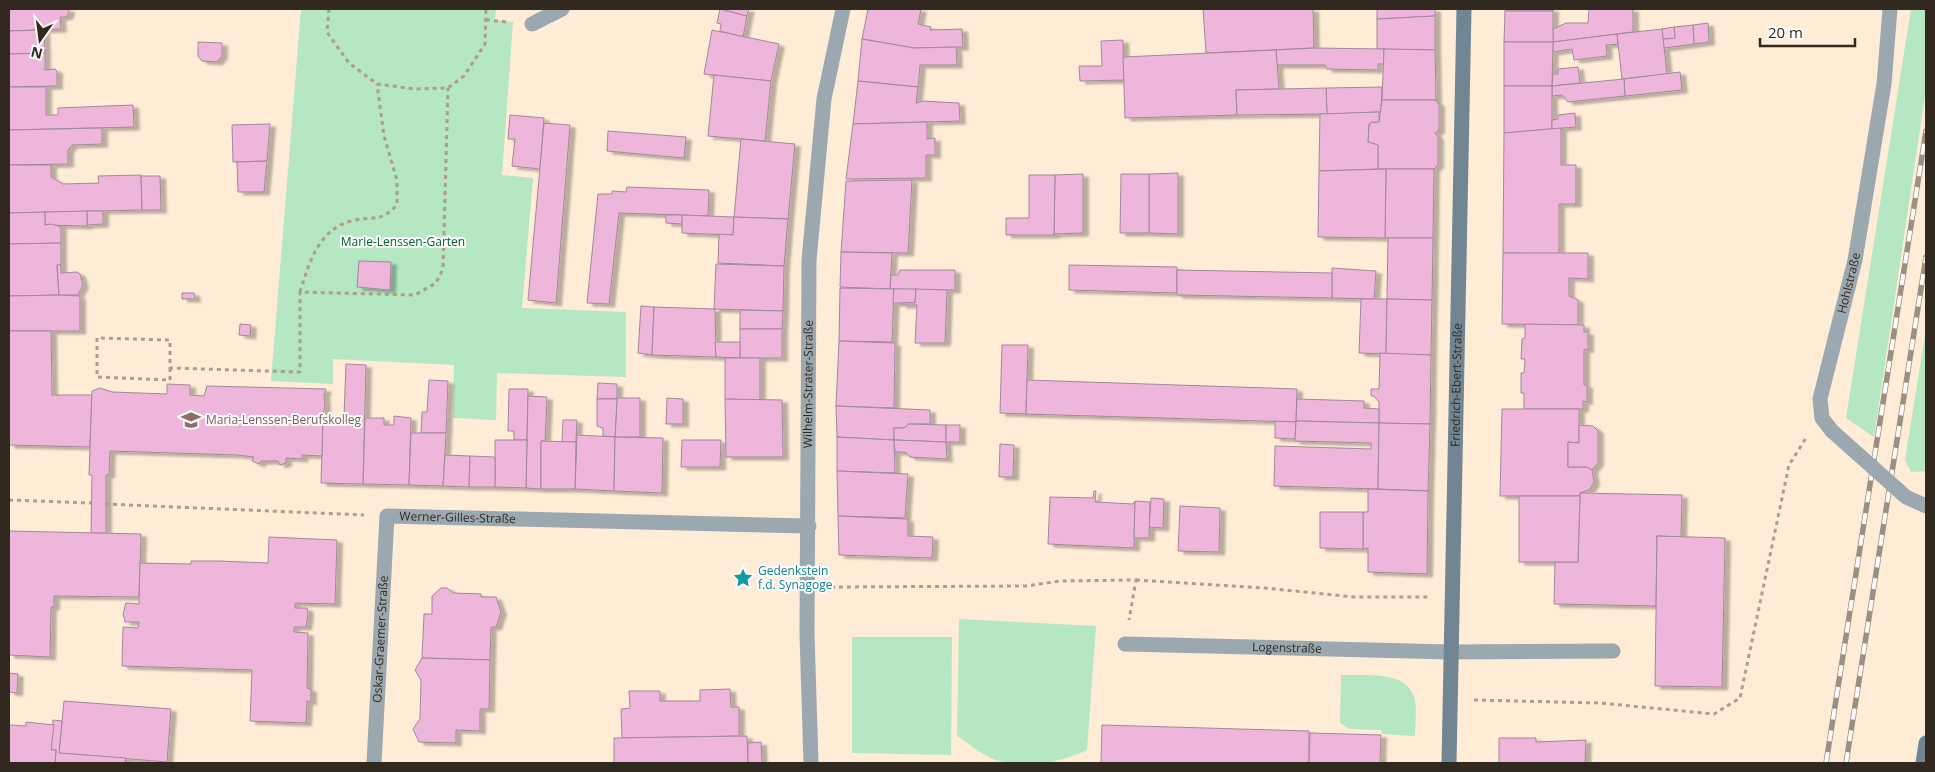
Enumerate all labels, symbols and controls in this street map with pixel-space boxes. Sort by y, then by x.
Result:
north arrow [15,15,65,65]
scale bar [1760,15,1855,47]
text: 20 m [1768,22,1803,42]
text: N [29,43,45,64]
park label: Marie-Lenssen-Garten [341,233,465,250]
street label: Hohlstraße [1833,251,1864,315]
street label: Wilhelm-Strater-Straße [799,320,817,448]
street label: Friedrich-Ebert-Straße [1446,323,1466,447]
school or university icon: Maria-Lenssen-Berufskolleg [180,409,202,431]
place label: Maria-Lenssen-Berufskolleg [206,411,362,428]
street label: Werner-Gilles-Straße [399,507,516,527]
place label: Gedenkstein f.d. Synagoge [758,562,833,593]
place icon: Gedenkstein f.d. Synagoge [732,567,754,589]
street label: Oskar-Graemer-Straße [368,575,392,703]
street label: Logenstraße [1252,638,1322,657]

